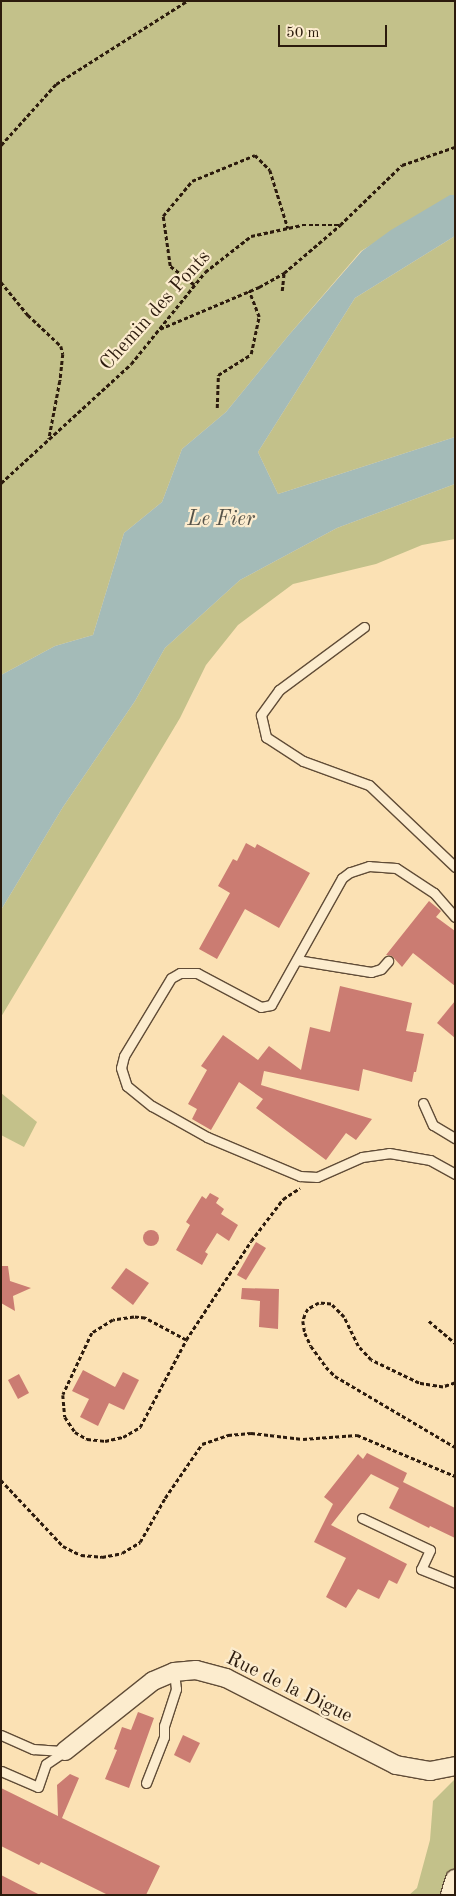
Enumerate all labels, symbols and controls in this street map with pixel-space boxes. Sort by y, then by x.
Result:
scale bar [281,15,390,47]
text: 50 m [286,26,320,41]
street label: Chemin des Ponts [96,246,216,376]
water label: Le Fier [187,507,255,533]
street label: Rue de la Digue [222,1647,356,1729]

